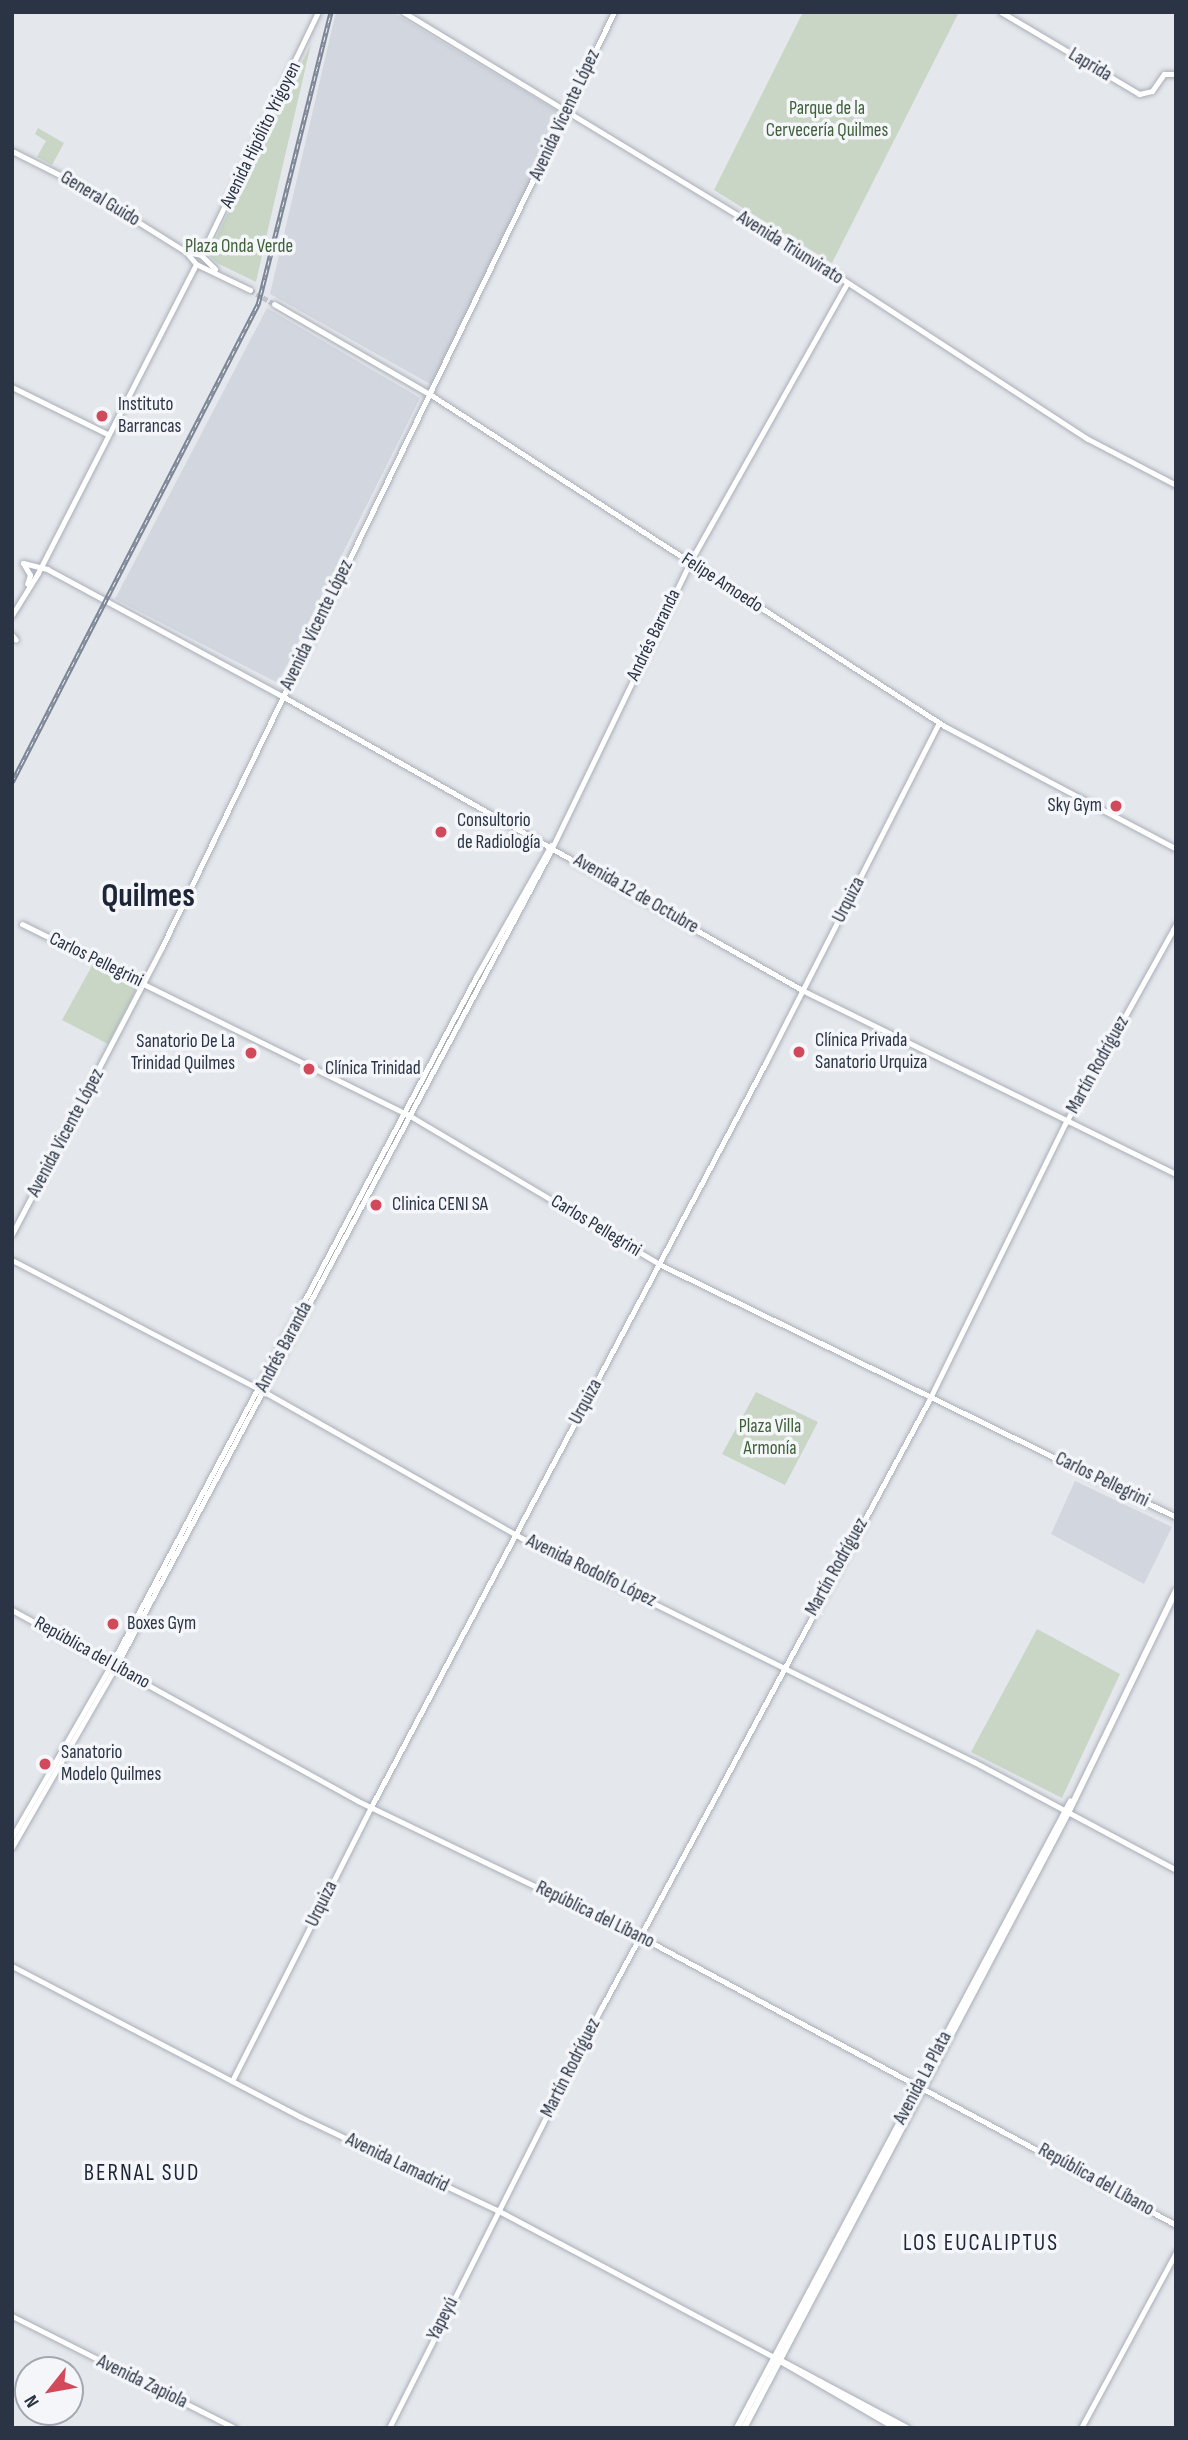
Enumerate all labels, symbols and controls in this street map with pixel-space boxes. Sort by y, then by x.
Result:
street label: Laprida [1064,43,1116,87]
street label: Avenida Vicente López [525,46,605,184]
street label: Avenida Hipólito Yrigoyen [216,58,306,212]
park label: Parque de la Cervecería Quilmes [766,98,888,142]
street label: General Guido [56,166,144,232]
street label: Avenida Triunvirato [733,206,847,290]
park label: Plaza Onda Verde [185,236,293,258]
place label: Instituto Barrancas [118,394,181,438]
marker: Instituto Barrancas [92,406,112,426]
street label: Felipe Amoedo [677,548,767,618]
street label: Avenida Vicente López [276,556,358,694]
street label: Andrés Baranda [622,586,686,684]
place label: Sky Gym [1048,795,1102,817]
marker: Sky Gym [1108,798,1124,814]
place label: Consultorio de Radiología [457,810,541,854]
marker: Consultorio de Radiología [431,822,451,842]
street label: Avenida 12 de Octubre [570,849,702,939]
street label: Urquiza [828,873,870,927]
district label: Quilmes [101,877,195,917]
street label: Carlos Pellegrini [45,928,147,992]
street label: Martín Rodríguez [1062,1012,1134,1118]
place label: Clínica Privada Sanatorio Urquiza [815,1030,927,1074]
place label: Sanatorio De La Trinidad Quilmes [131,1031,235,1075]
marker: Clínica Privada Sanatorio Urquiza [789,1042,809,1062]
marker: Sanatorio De La Trinidad Quilmes [241,1043,261,1063]
place label: Clínica Trinidad [325,1058,421,1080]
marker: Clínica Trinidad [299,1059,319,1079]
street label: Avenida Vicente López [23,1065,109,1201]
street label: Carlos Pellegrini [547,1190,645,1262]
place label: Clinica CENI SA [392,1194,488,1216]
marker: Clinica CENI SA [366,1195,386,1215]
street label: Andrés Baranda [251,1298,317,1396]
street label: Urquiza [565,1375,607,1429]
park label: Plaza Villa Armonía [739,1416,801,1460]
street label: Carlos Pellegrini [1051,1448,1153,1512]
street label: Martín Rodríguez [801,1514,873,1620]
street label: Avenida Rodolfo López [522,1530,660,1612]
street label: República del Líbano [30,1612,154,1694]
place label: Boxes Gym [127,1613,196,1635]
marker: Boxes Gym [105,1616,121,1632]
place label: Sanatorio Modelo Quilmes [61,1742,161,1786]
marker: Sanatorio Modelo Quilmes [35,1754,55,1774]
street label: República del Líbano [532,1876,658,1954]
street label: Urquiza [301,1877,343,1931]
street label: Martín Rodríguez [536,2015,606,2121]
street label: Avenida La Plata [889,2028,957,2128]
street label: Avenida Lamadrid [342,2128,452,2198]
street label: República del Líbano [1034,2139,1158,2221]
district label: BERNAL SUD [85,2159,199,2187]
district label: LOS EUCALIPTUS [905,2229,1057,2257]
street label: Yapeyú [423,2294,463,2344]
street label: Avenida Zapiola [93,2350,191,2414]
north arrow [14,2356,84,2426]
text: N [20,2391,45,2411]

